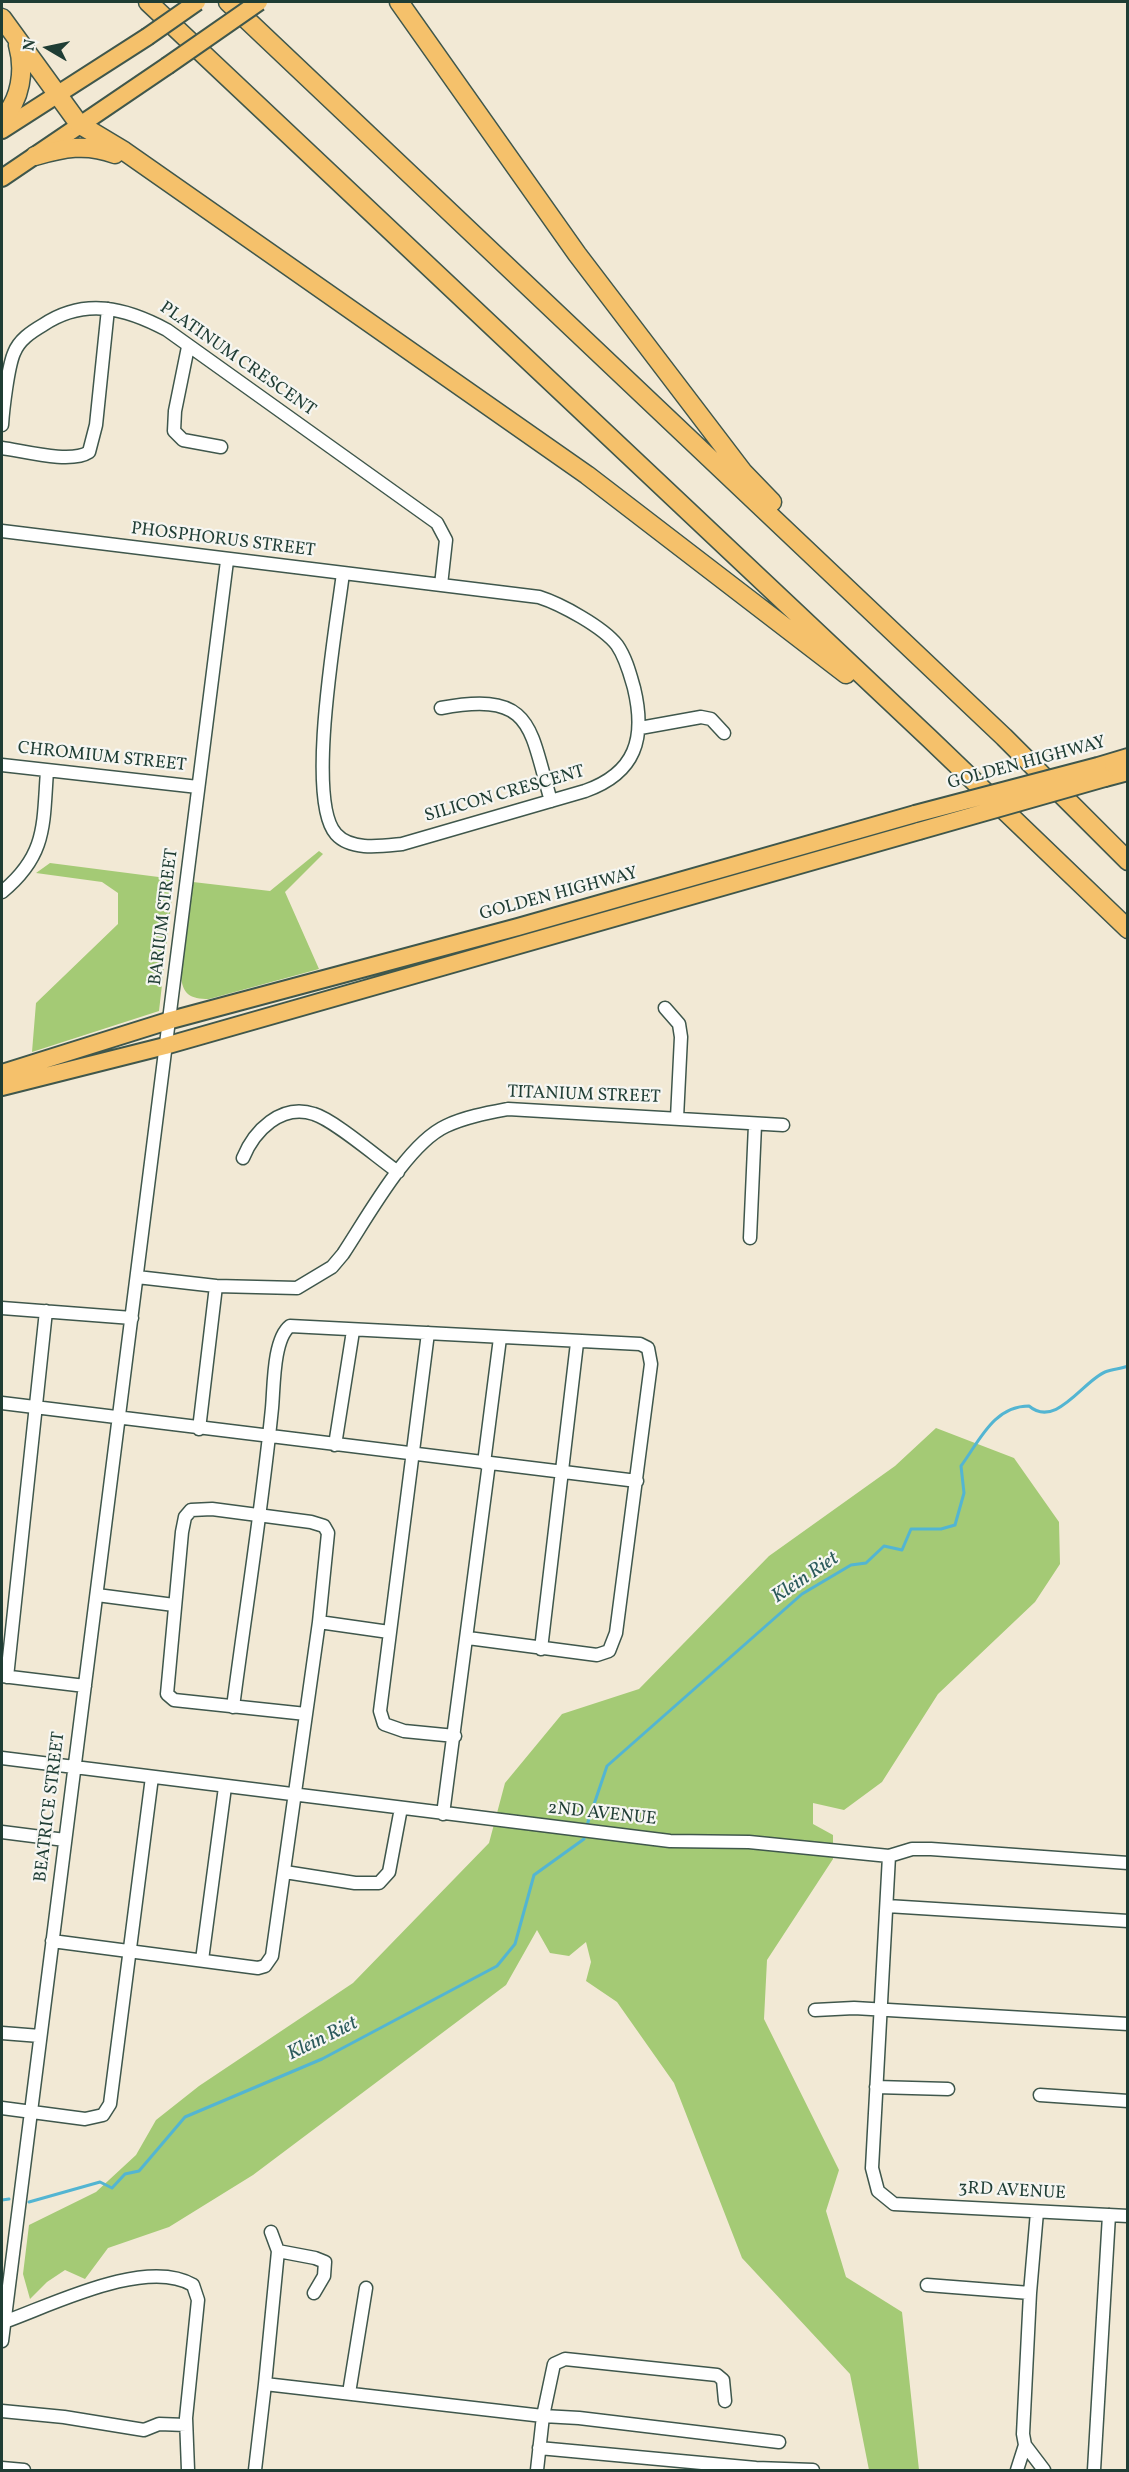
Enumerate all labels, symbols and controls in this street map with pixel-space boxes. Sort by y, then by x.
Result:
north arrow [18,18,78,78]
text: N [18,38,42,53]
street label: PLATINUM CRESCENT [155,298,319,422]
street label: PHOSPHORUS STREET [130,519,316,563]
street label: GOLDEN HIGHWAY [946,733,1108,795]
street label: CHROMIUM STREET [16,738,188,778]
street label: SILICON CRESCENT [422,762,588,828]
street label: BARIUM STREET [146,847,184,987]
street label: GOLDEN HIGHWAY [478,864,640,926]
street label: TITANIUM STREET [507,1083,661,1109]
water label: Klein Riet [768,1548,844,1610]
street label: BEATRICE STREET [31,1730,71,1884]
street label: 2ND AVENUE [547,1799,657,1831]
water label: Klein Riet [284,2013,362,2067]
street label: 3RD AVENUE [958,2178,1066,2206]

